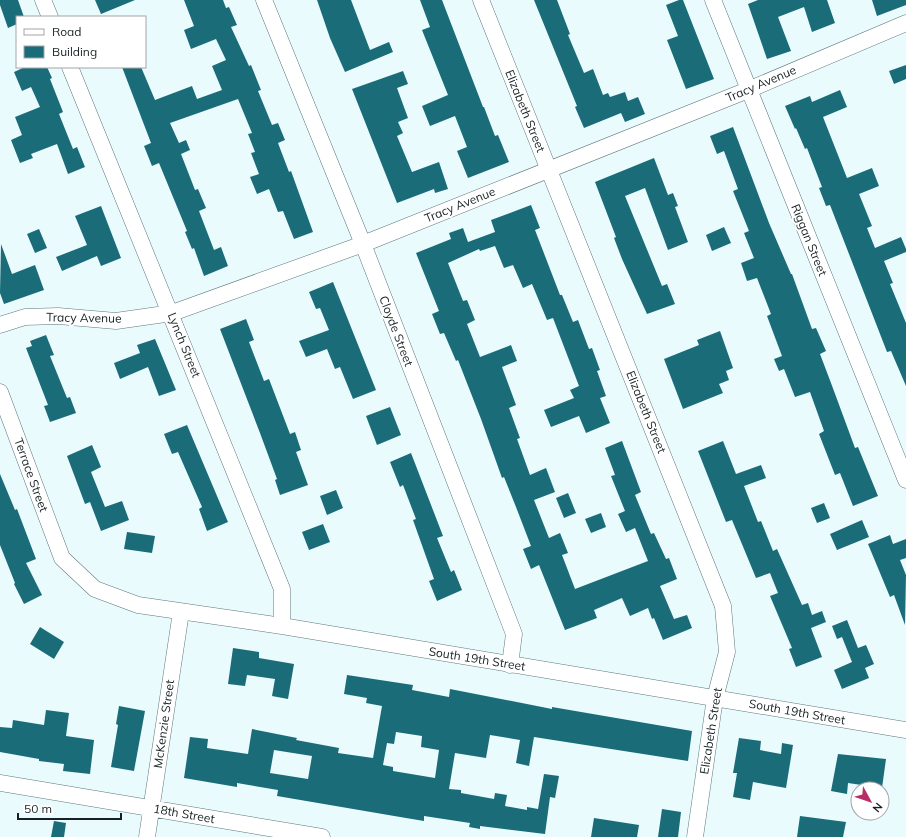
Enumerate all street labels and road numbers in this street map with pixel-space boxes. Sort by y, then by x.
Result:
street label: Tracy Avenue [723,62,798,105]
street label: Elizabeth Street [502,67,549,154]
street label: Tracy Avenue [422,184,497,226]
street label: Riggan Street [788,202,831,278]
street label: Cloyde Street [376,294,417,368]
street label: Tracy Avenue [46,309,122,326]
street label: Lynch Street [165,310,204,379]
street label: Elizabeth Street [623,368,670,455]
street label: Terrace Street [11,436,52,514]
street label: South 19th Street [428,643,526,674]
street label: McKenzie Street [150,679,177,769]
street label: Elizabeth Street [696,687,725,775]
street label: South 19th Street [748,696,846,727]
street label: 18th Street [152,801,216,826]

